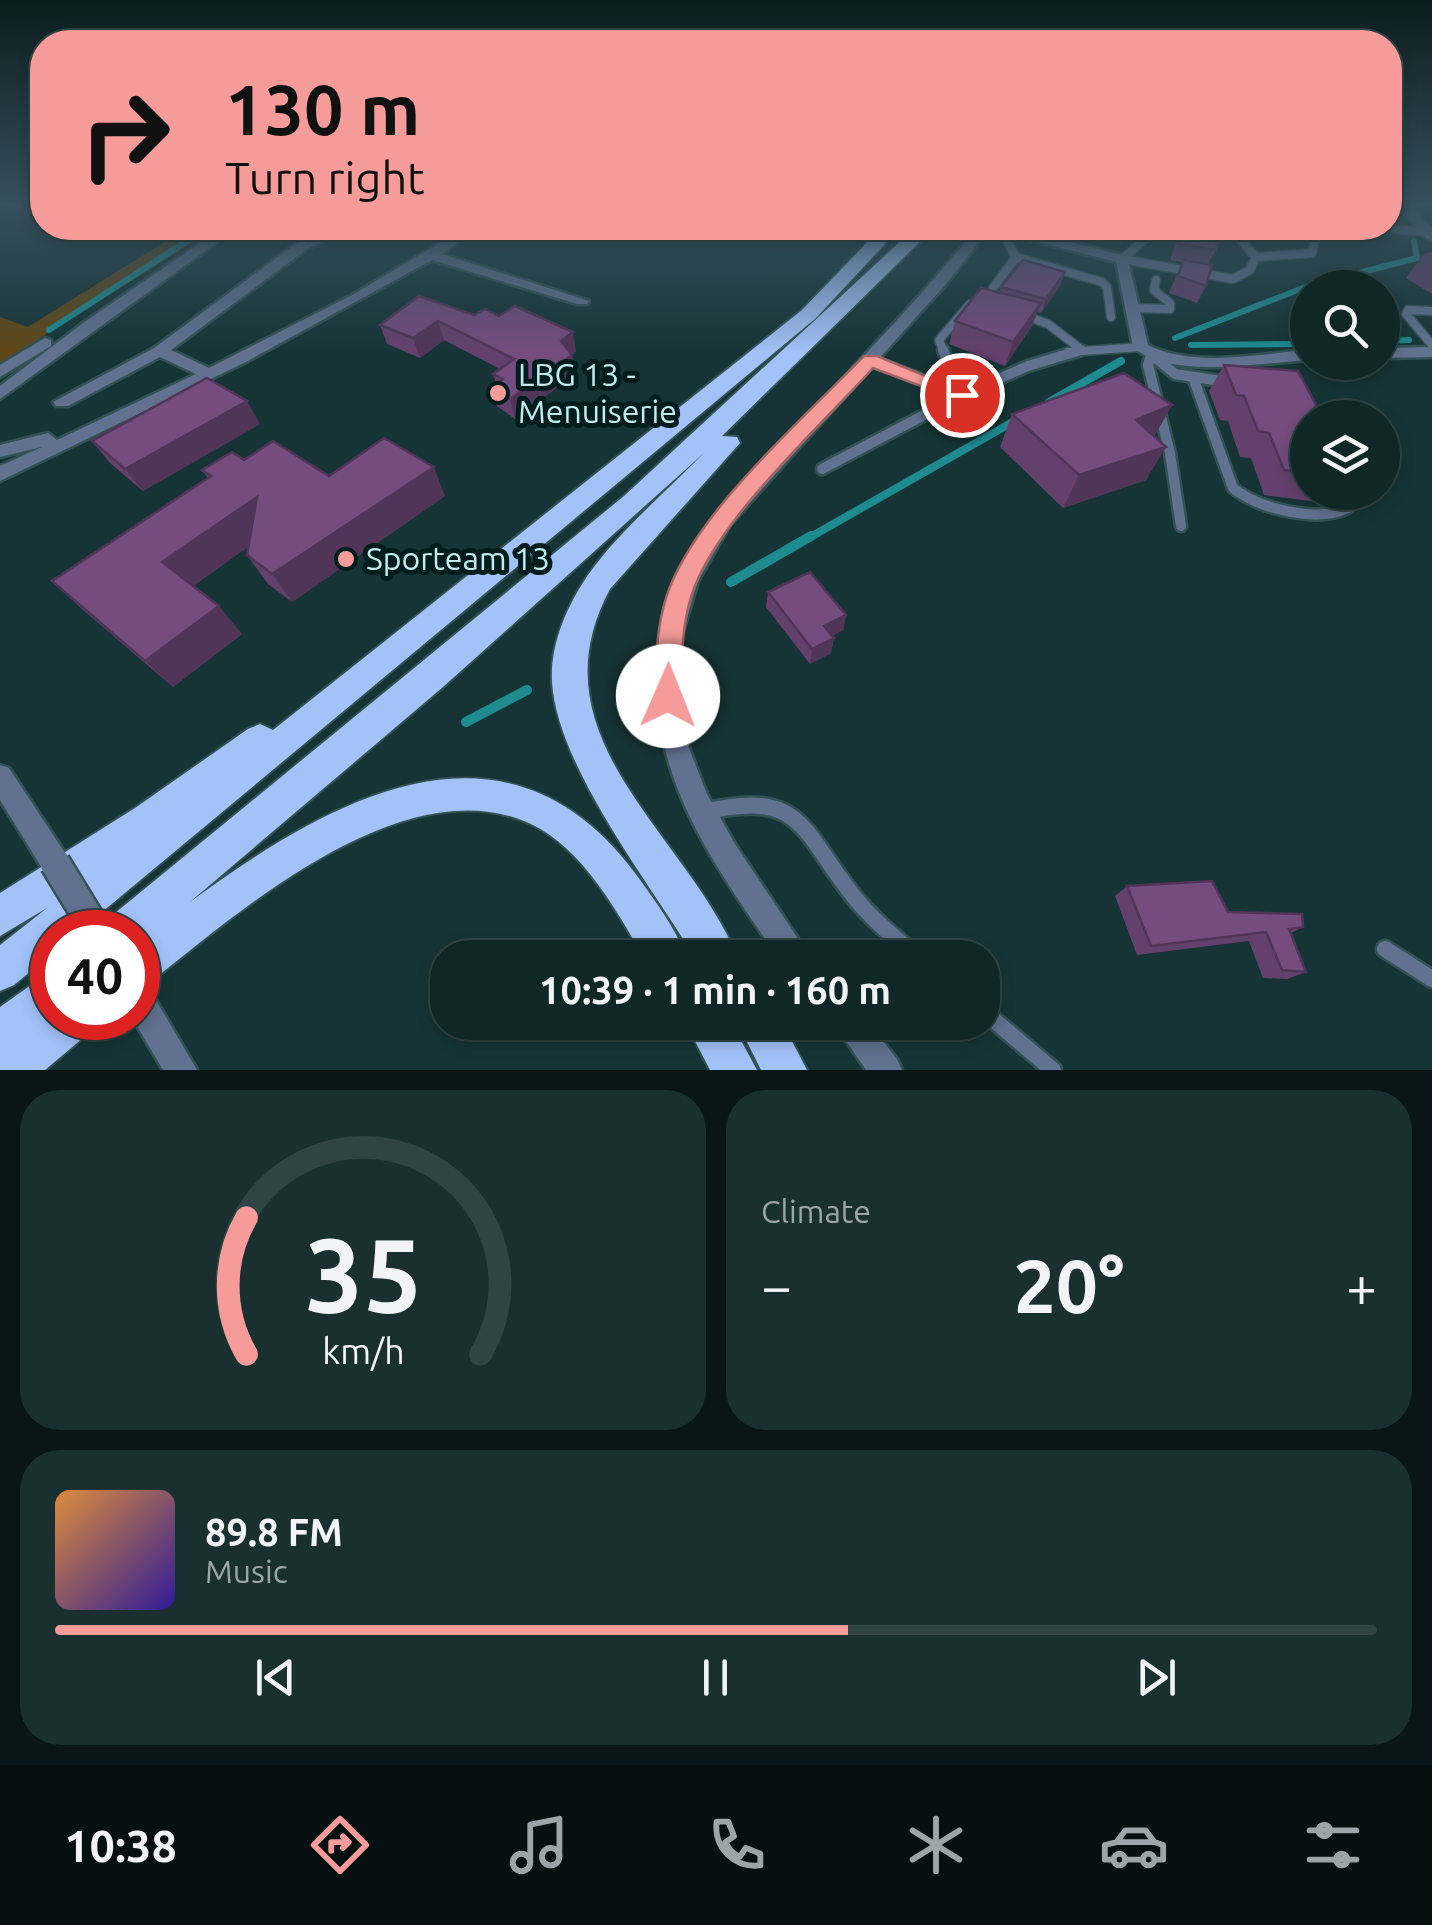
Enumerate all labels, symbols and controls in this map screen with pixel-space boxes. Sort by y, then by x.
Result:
icon: right [60,70,190,200]
text: 130 m [225,70,420,148]
text: Turn right [225,152,425,203]
map controls [1290,270,1400,510]
button: search [1290,270,1400,380]
pin [920,353,1005,438]
place label: LBG 13 - Menuiserie [518,356,677,429]
icon: arrive [935,368,990,423]
marker: LBG 13 - Menuiserie [487,382,509,404]
button: layers [1290,400,1400,510]
place label: Sporteam 13 [366,540,550,576]
marker: Sporteam 13 [335,548,357,570]
position arrow [616,644,720,748]
speed limit sign: 40 [30,910,160,1040]
text: 10:39 · 1 min · 160 m [539,969,891,1011]
text: Climate [761,1193,871,1229]
text: 35 [304,1215,422,1332]
text: 20° [1013,1243,1125,1327]
text: − [761,1255,792,1316]
text: + [1346,1255,1377,1316]
text: km/h [322,1331,404,1371]
text: 89.8 FM [205,1511,343,1553]
text: Music [205,1553,288,1589]
icon: previous [248,1650,303,1705]
icon: pause [688,1650,743,1705]
icon: next [1129,1650,1184,1705]
icon: directions [305,1810,375,1880]
icon: music [504,1810,574,1880]
icon: phone [702,1810,772,1880]
icon: climate [901,1810,971,1880]
icon: car [1099,1810,1169,1880]
icon: filters [1298,1810,1368,1880]
text: 10:38 [64,1820,177,1871]

